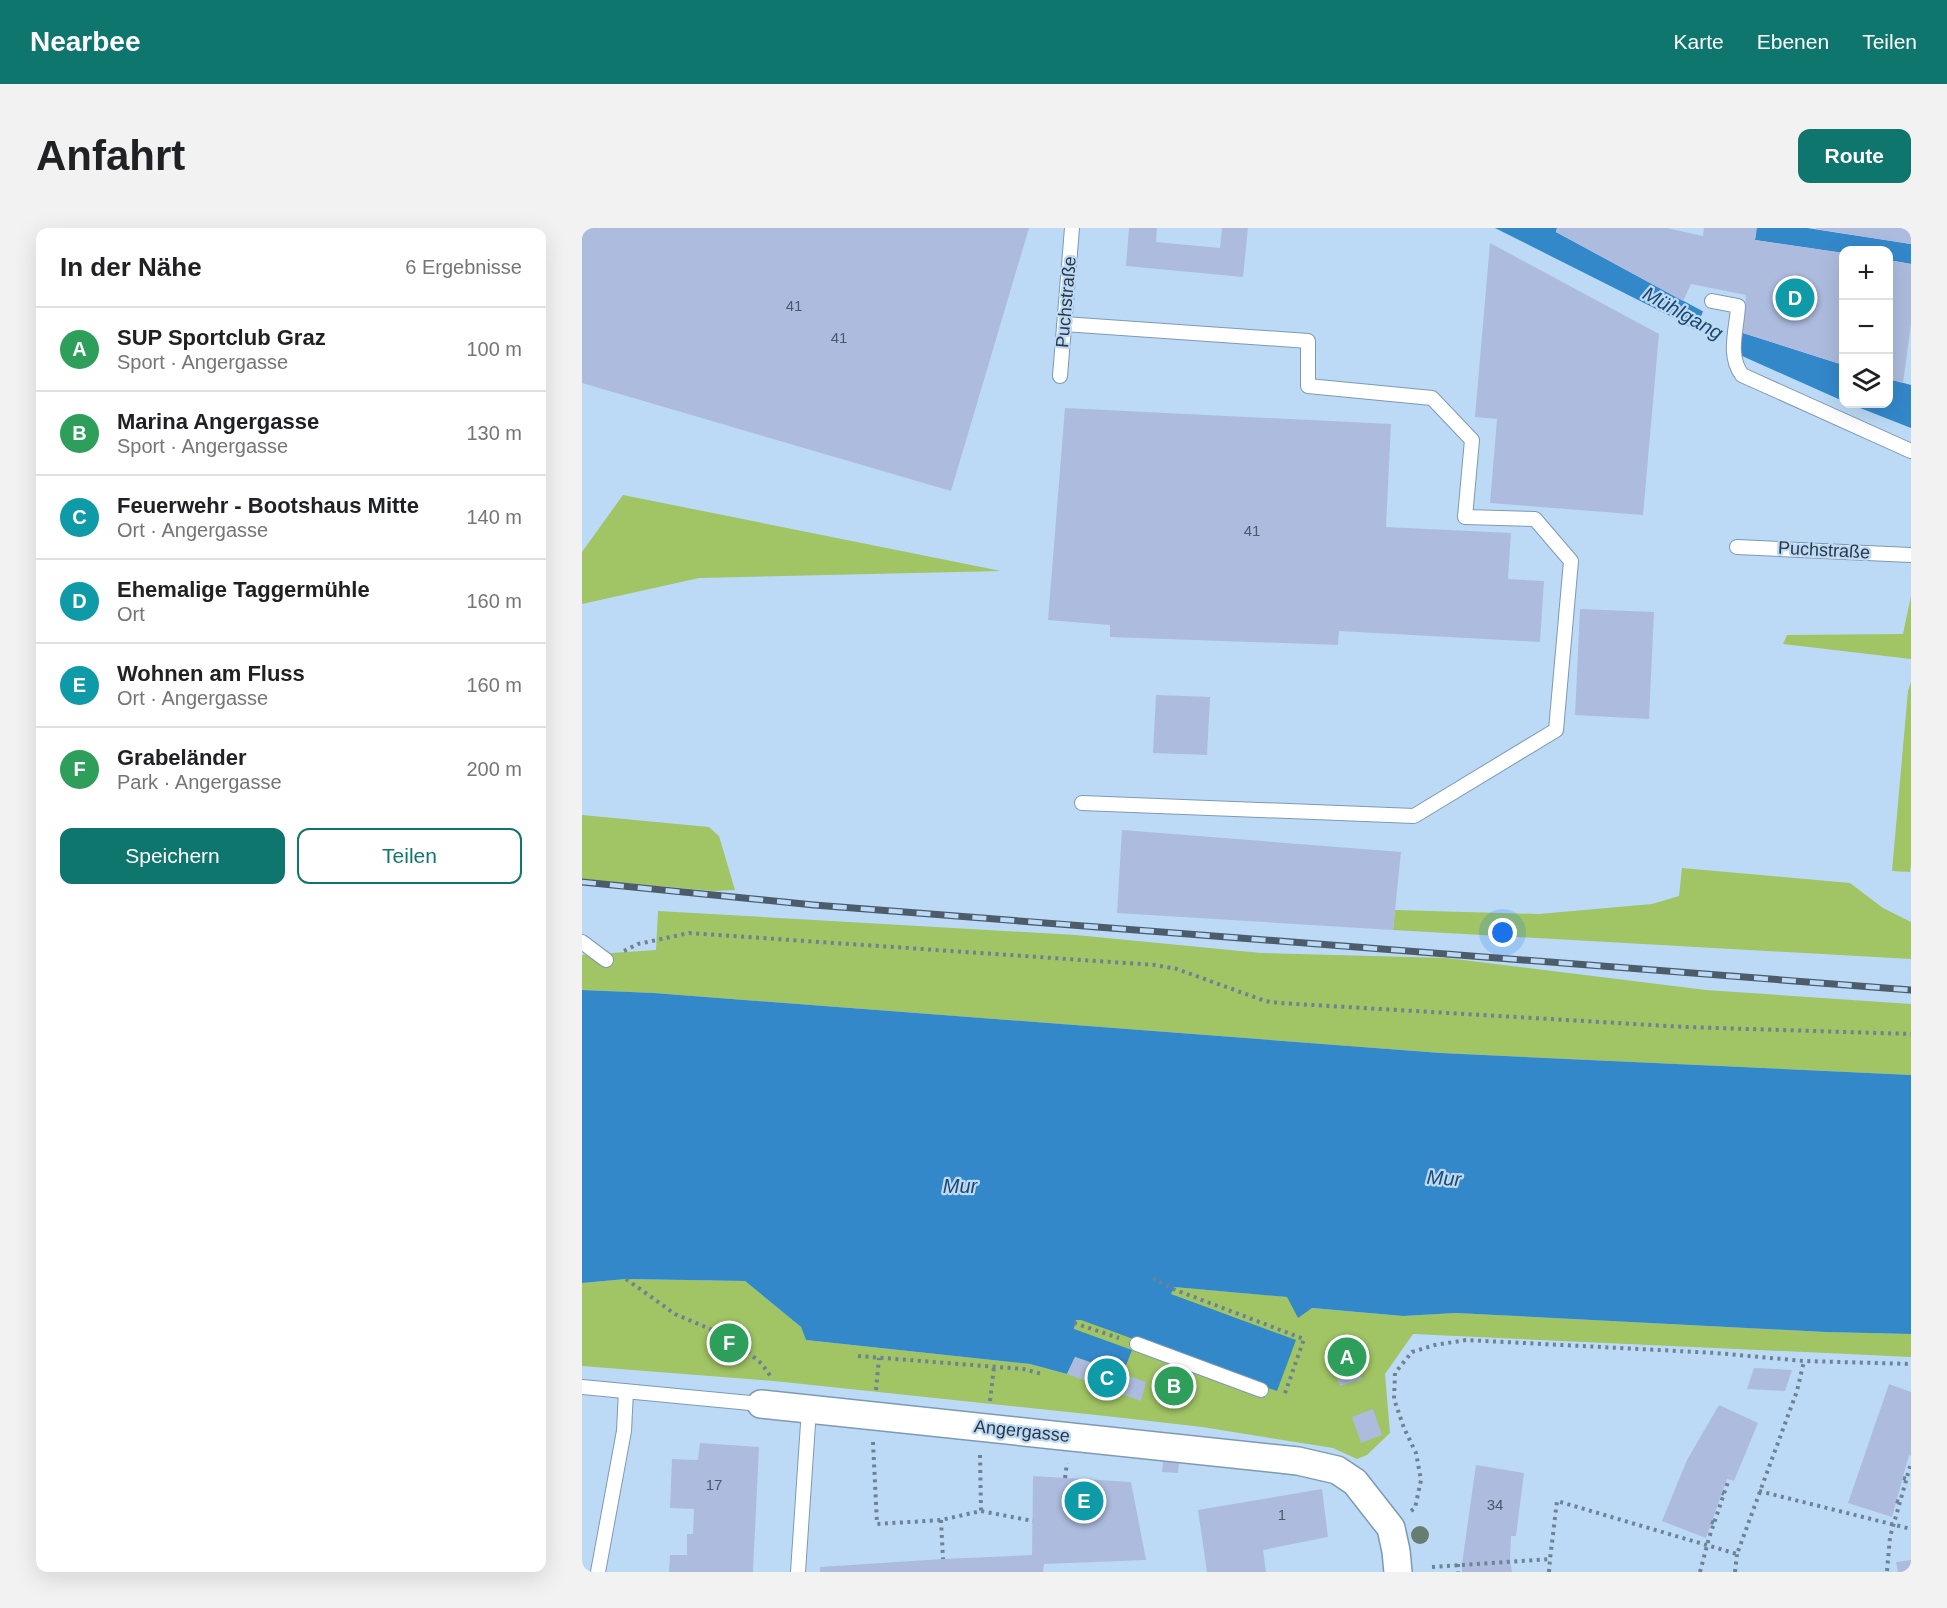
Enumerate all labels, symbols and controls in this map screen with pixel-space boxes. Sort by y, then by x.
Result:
text: Nearbee [30,26,141,57]
text: Karte [1674,30,1724,53]
text: Ebenen [1757,30,1829,53]
text: Teilen [1862,30,1917,53]
button: Route [1798,129,1911,183]
text: Anfahrt [36,132,185,179]
map controls [1839,246,1893,408]
button: + [1839,246,1893,300]
text: In der Nähe [60,252,202,282]
street label: Puchstraße [1052,255,1080,349]
text: 6 Ergebnisse [405,256,522,278]
pin: D [1776,276,1814,320]
water label: Mühlgang [1639,282,1727,344]
house number: 41 [786,297,802,314]
button: − [1839,300,1893,354]
text: SUP Sportclub Graz [117,325,326,350]
house number: 41 [831,329,847,346]
text: A [72,338,87,360]
text: 100 m [466,338,522,360]
text: Sport · Angergasse [117,351,288,373]
button: layers [1839,354,1893,408]
text: Marina Angergasse [117,409,319,434]
text: B [72,422,87,444]
text: 130 m [466,422,522,444]
text: Sport · Angergasse [117,435,288,457]
text: Feuerwehr - Bootshaus Mitte [117,493,419,518]
text: C [72,506,87,528]
text: 140 m [466,506,522,528]
text: Ort · Angergasse [117,519,268,541]
house number: 41 [1244,522,1260,539]
street label: Puchstraße [1778,538,1870,562]
text: Ehemalige Taggermühle [117,577,370,602]
text: D [72,590,87,612]
text: 160 m [466,590,522,612]
text: Ort [117,603,145,625]
text: Wohnen am Fluss [117,661,305,686]
text: E [73,674,86,696]
text: 160 m [466,674,522,696]
text: Ort · Angergasse [117,687,268,709]
text: Grabeländer [117,745,247,770]
text: F [73,758,86,780]
text: 200 m [466,758,522,780]
text: Park · Angergasse [117,771,282,793]
button: Speichern [60,828,285,884]
button: Teilen [297,828,522,884]
your location [1488,918,1517,947]
water label: Mur [1426,1166,1463,1190]
water label: Mur [943,1175,979,1197]
pin: F [710,1320,748,1366]
pin: A [1328,1334,1366,1380]
pin: C [1088,1356,1126,1400]
pin: B [1154,1364,1194,1408]
street label: Angergasse [973,1416,1071,1446]
house number: 17 [706,1476,722,1493]
pin: E [1064,1478,1104,1524]
house number: 34 [1487,1496,1503,1513]
house number: 1 [1278,1506,1286,1523]

